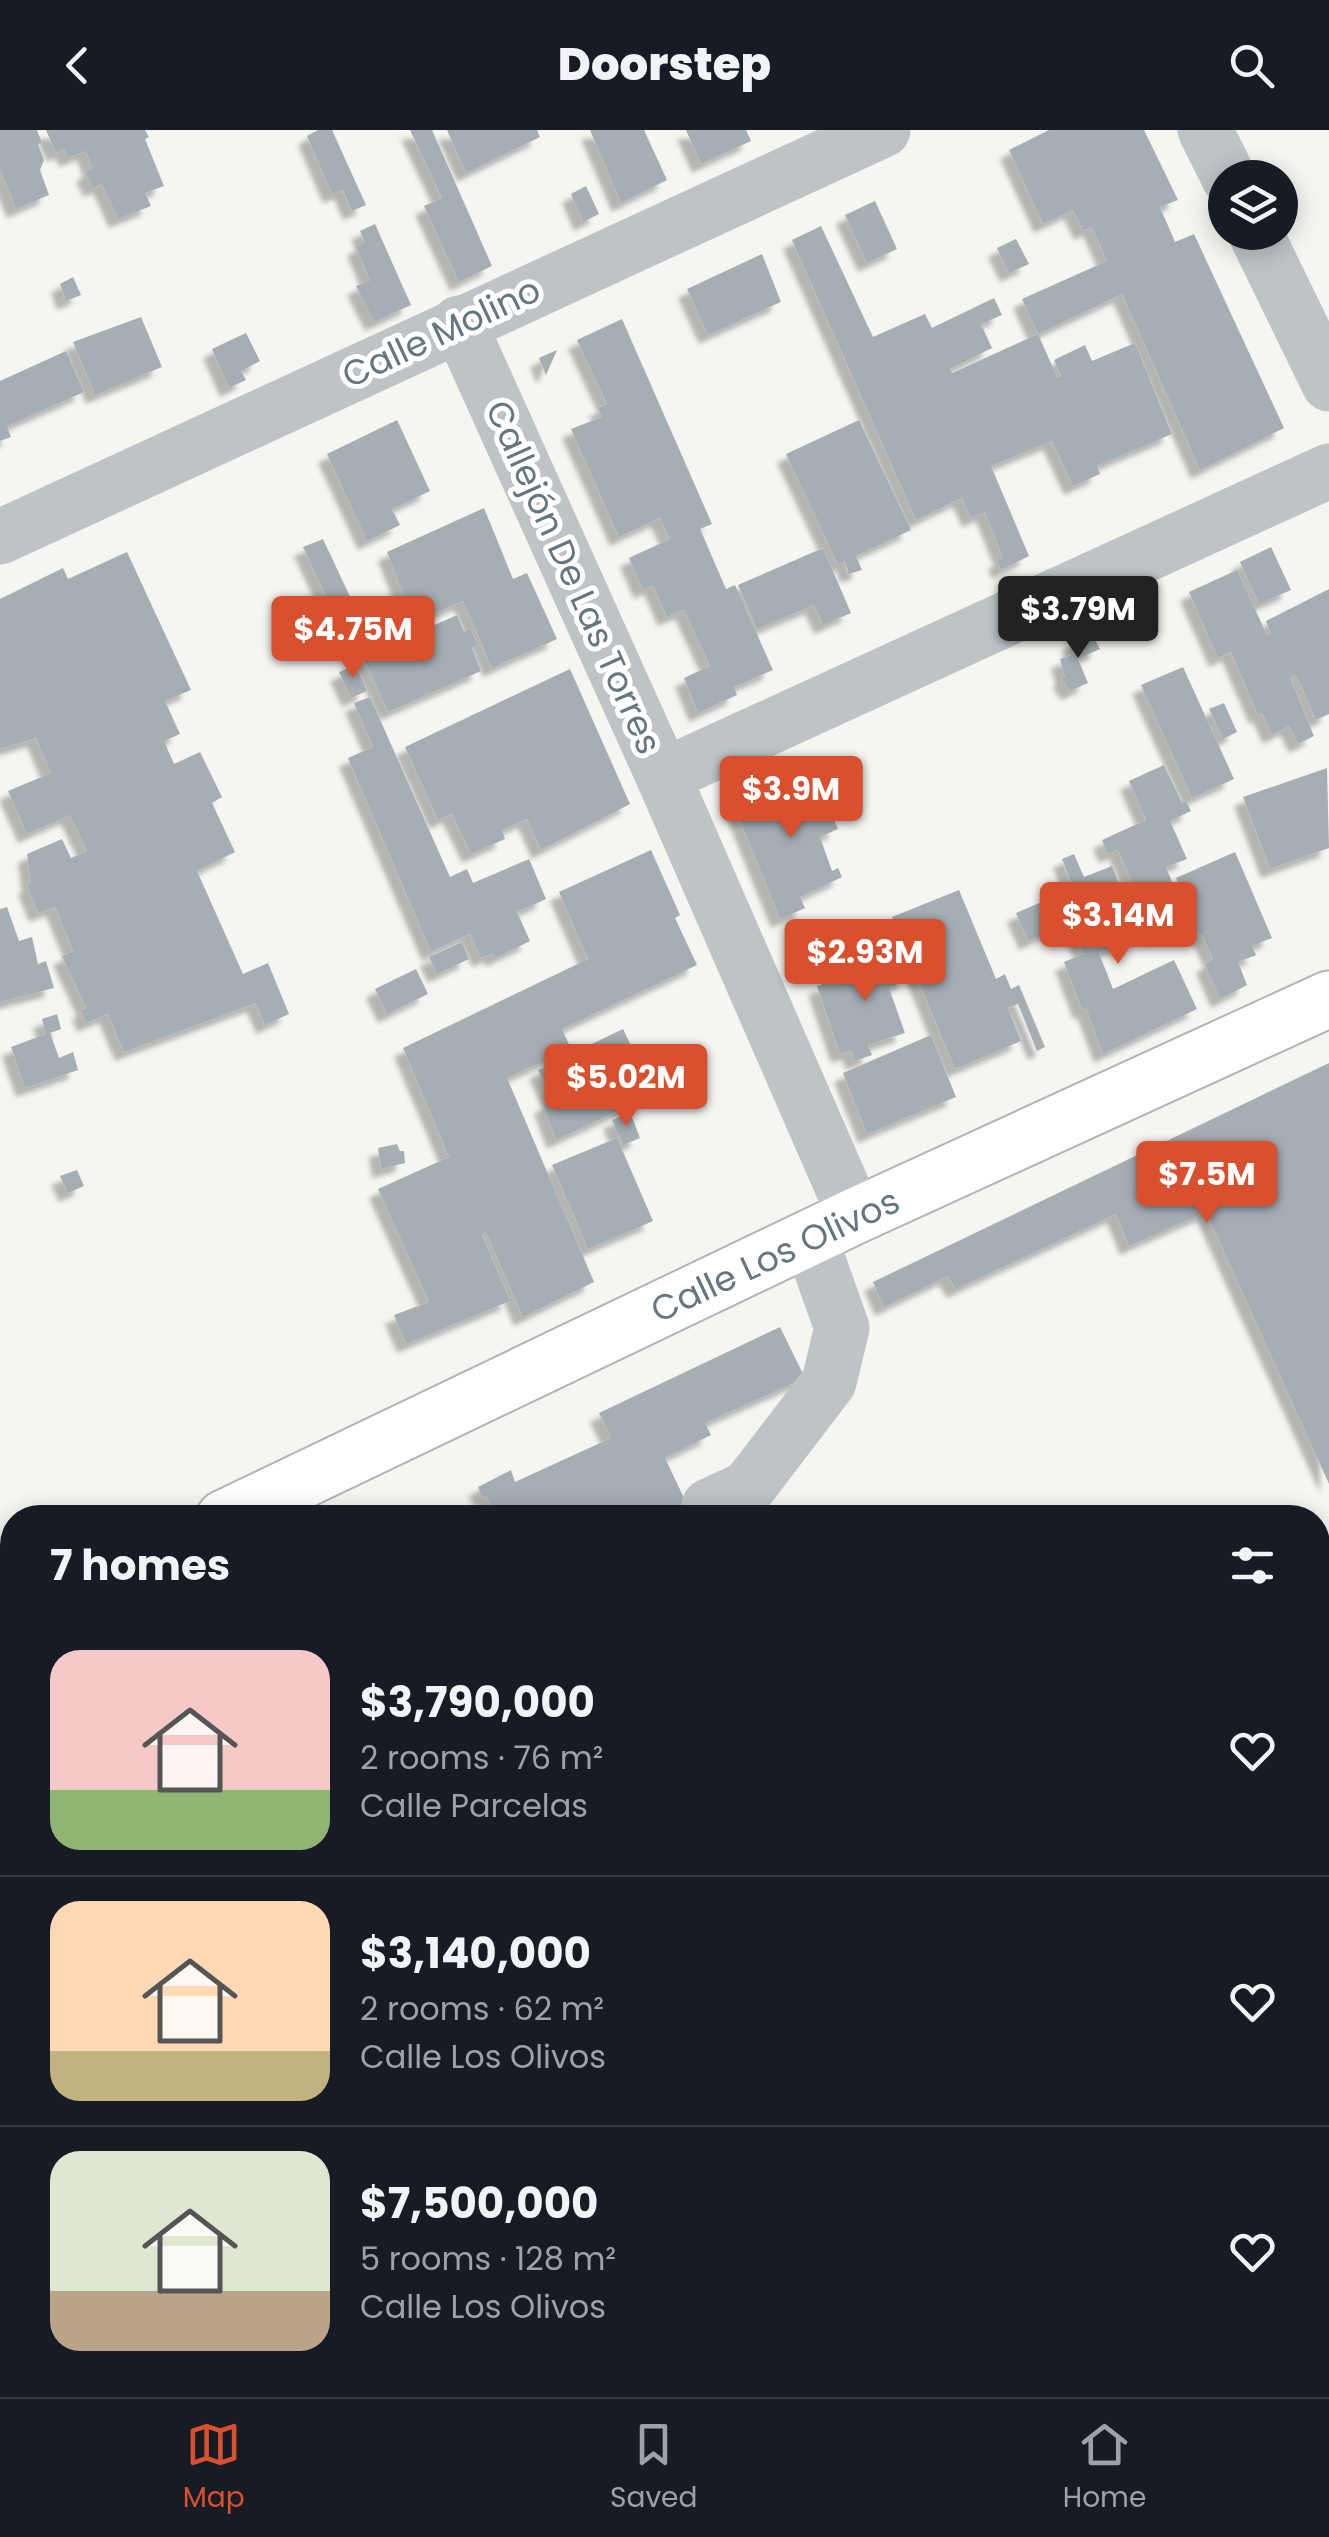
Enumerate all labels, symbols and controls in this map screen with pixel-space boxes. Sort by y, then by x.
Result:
text: Doorstep [558,33,771,96]
icon: back [50,38,105,93]
icon: search [1224,38,1279,93]
map controls [1208,160,1298,250]
button: layers [1208,160,1298,250]
street label: Calle Molino [334,265,548,399]
street label: Callejón De Las Torres [474,393,674,761]
pin: $3.79M [997,576,1159,661]
text: $3.79M [1020,586,1136,631]
pin: $4.75M [272,596,434,681]
text: $4.75M [293,606,413,651]
pin: $3.9M [721,756,861,841]
text: $3.9M [742,766,840,811]
pin: $3.14M [1037,882,1199,967]
text: $3.14M [1062,892,1174,937]
pin: $2.93M [784,919,946,1004]
text: $2.93M [807,929,923,974]
pin: $5.02M [545,1044,707,1129]
text: $5.02M [566,1054,686,1099]
pin: $7.5M [1137,1141,1277,1226]
text: $7.5M [1158,1151,1256,1196]
street label: Calle Los Olivos [643,1176,907,1334]
text: 7 homes [50,1536,230,1595]
icon: filters [1225,1538,1280,1593]
text: $3,790,000 [360,1673,595,1732]
icon: home [130,1690,250,1810]
icon: heart [1225,1723,1280,1778]
text: 2 rooms · 76 m² [360,1735,603,1780]
text: Calle Parcelas [360,1783,588,1828]
text: $3,140,000 [360,1924,591,1983]
icon: home [130,1941,250,2061]
icon: heart [1225,1974,1280,2029]
text: 2 rooms · 62 m² [360,1986,604,2031]
text: Calle Los Olivos [360,2034,606,2079]
text: $7,500,000 [360,2174,598,2233]
icon: home [130,2191,250,2311]
icon: heart [1225,2224,1280,2279]
text: 5 rooms · 128 m² [360,2236,616,2281]
text: Calle Los Olivos [360,2284,606,2329]
tab: Map [183,2417,245,2519]
tab: Saved [610,2417,697,2519]
tab: Home [1063,2417,1146,2519]

